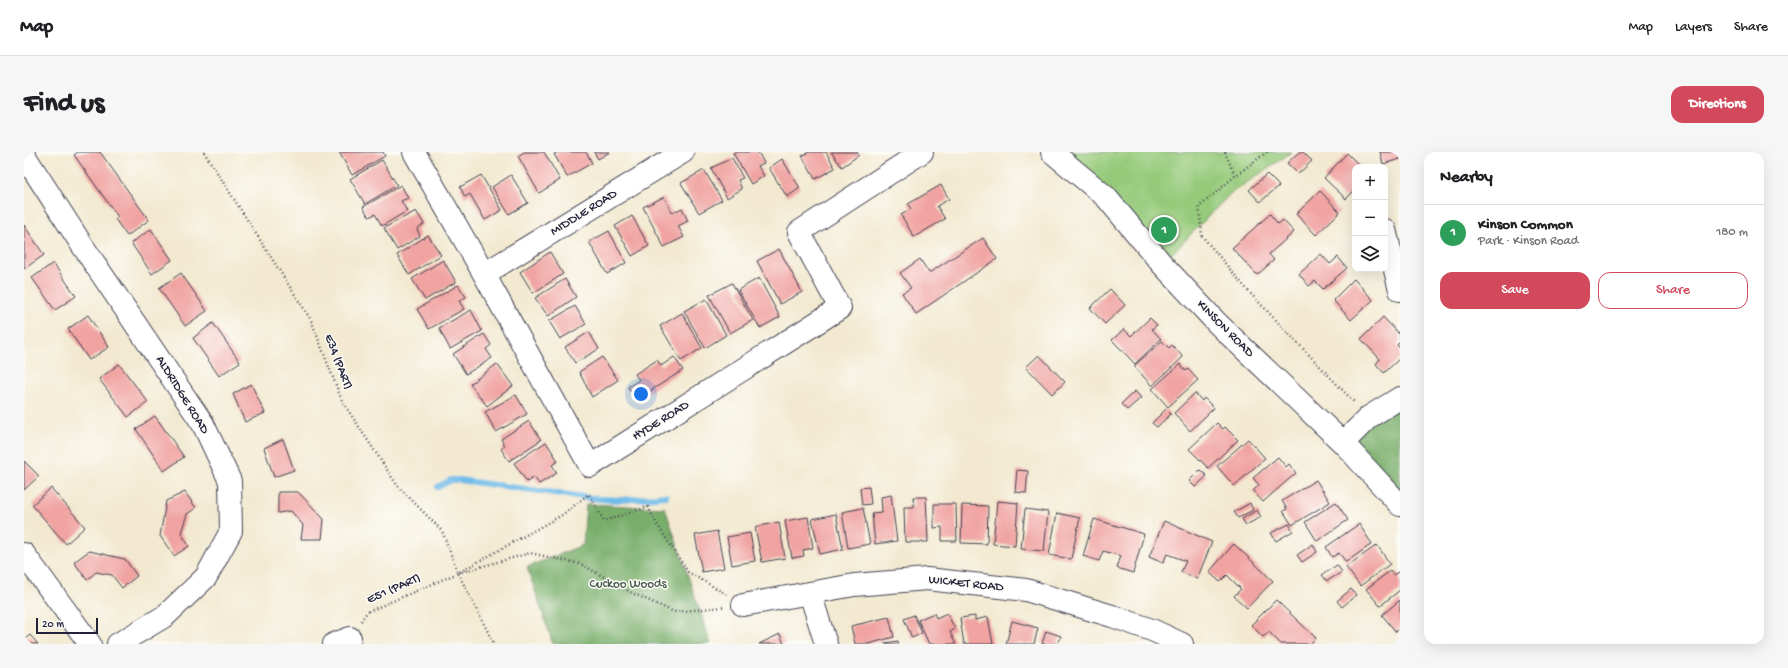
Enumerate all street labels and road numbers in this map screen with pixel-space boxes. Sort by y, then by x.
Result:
street label: MIDDLE ROAD [548,186,621,239]
street label: KINSON ROAD [1193,297,1257,361]
street label: E34 (PART) [321,332,355,392]
street label: ALDRIDGE ROAD [152,353,212,437]
street label: HYDE ROAD [630,397,693,444]
street label: E51 (PART) [365,570,423,608]
street label: WICKET ROAD [928,573,1005,595]

